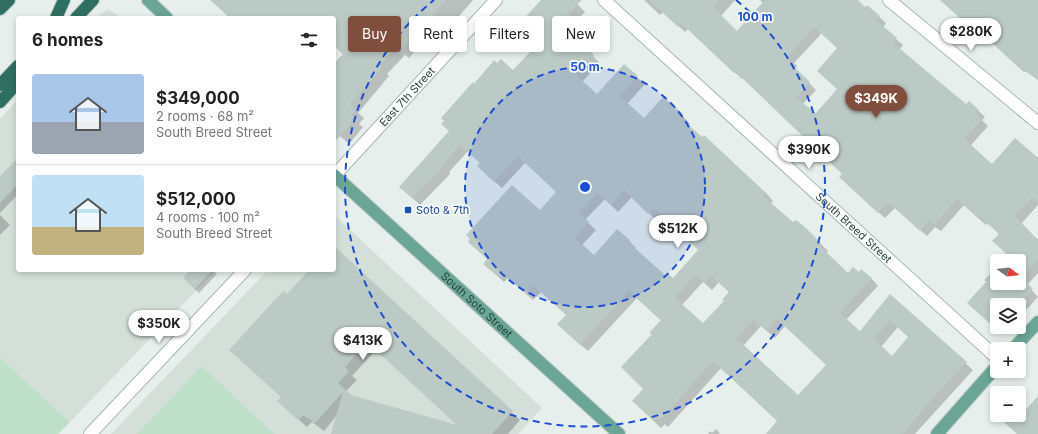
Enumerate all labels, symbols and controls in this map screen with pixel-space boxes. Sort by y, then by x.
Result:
text: 100 m [737,9,773,24]
chip: Buy [348,16,401,52]
chip: Rent [409,16,467,52]
chip: Filters [475,16,544,52]
chip: New [552,16,610,52]
pin: $280K [943,18,999,52]
text: $280K [949,23,993,39]
icon: filters [298,29,320,51]
text: 6 homes [32,30,103,50]
text: 50 m [570,59,600,74]
street label: East 7th Street [376,64,438,129]
pin: $349K [848,85,904,119]
text: $349,000 [156,88,240,108]
icon: home [64,90,112,138]
text: $349K [854,90,898,106]
text: 2 rooms · 68 m² [156,108,254,124]
text: South Breed Street [156,124,272,140]
pin: $390K [781,136,837,170]
text: $390K [787,141,831,157]
centre of rings [578,180,592,194]
text: $512,000 [156,189,236,209]
street label: South Breed Street [813,189,895,266]
icon: home [64,191,112,239]
place label: Soto & 7th [416,203,469,217]
marker: Soto & 7th [403,205,413,215]
text: 4 rooms · 100 m² [156,209,260,225]
pin: $512K [650,215,706,249]
text: $512K [658,220,698,236]
text: South Breed Street [156,225,272,241]
north arrow [990,254,1026,290]
map controls [990,254,1026,422]
street label: South Soto Street [438,269,516,341]
button: layers [990,298,1026,334]
pin: $350K [131,310,187,344]
text: $350K [137,315,181,331]
pin: $413K [335,327,391,361]
text: $413K [343,332,383,348]
button: + [990,342,1026,378]
button: − [990,386,1026,422]

